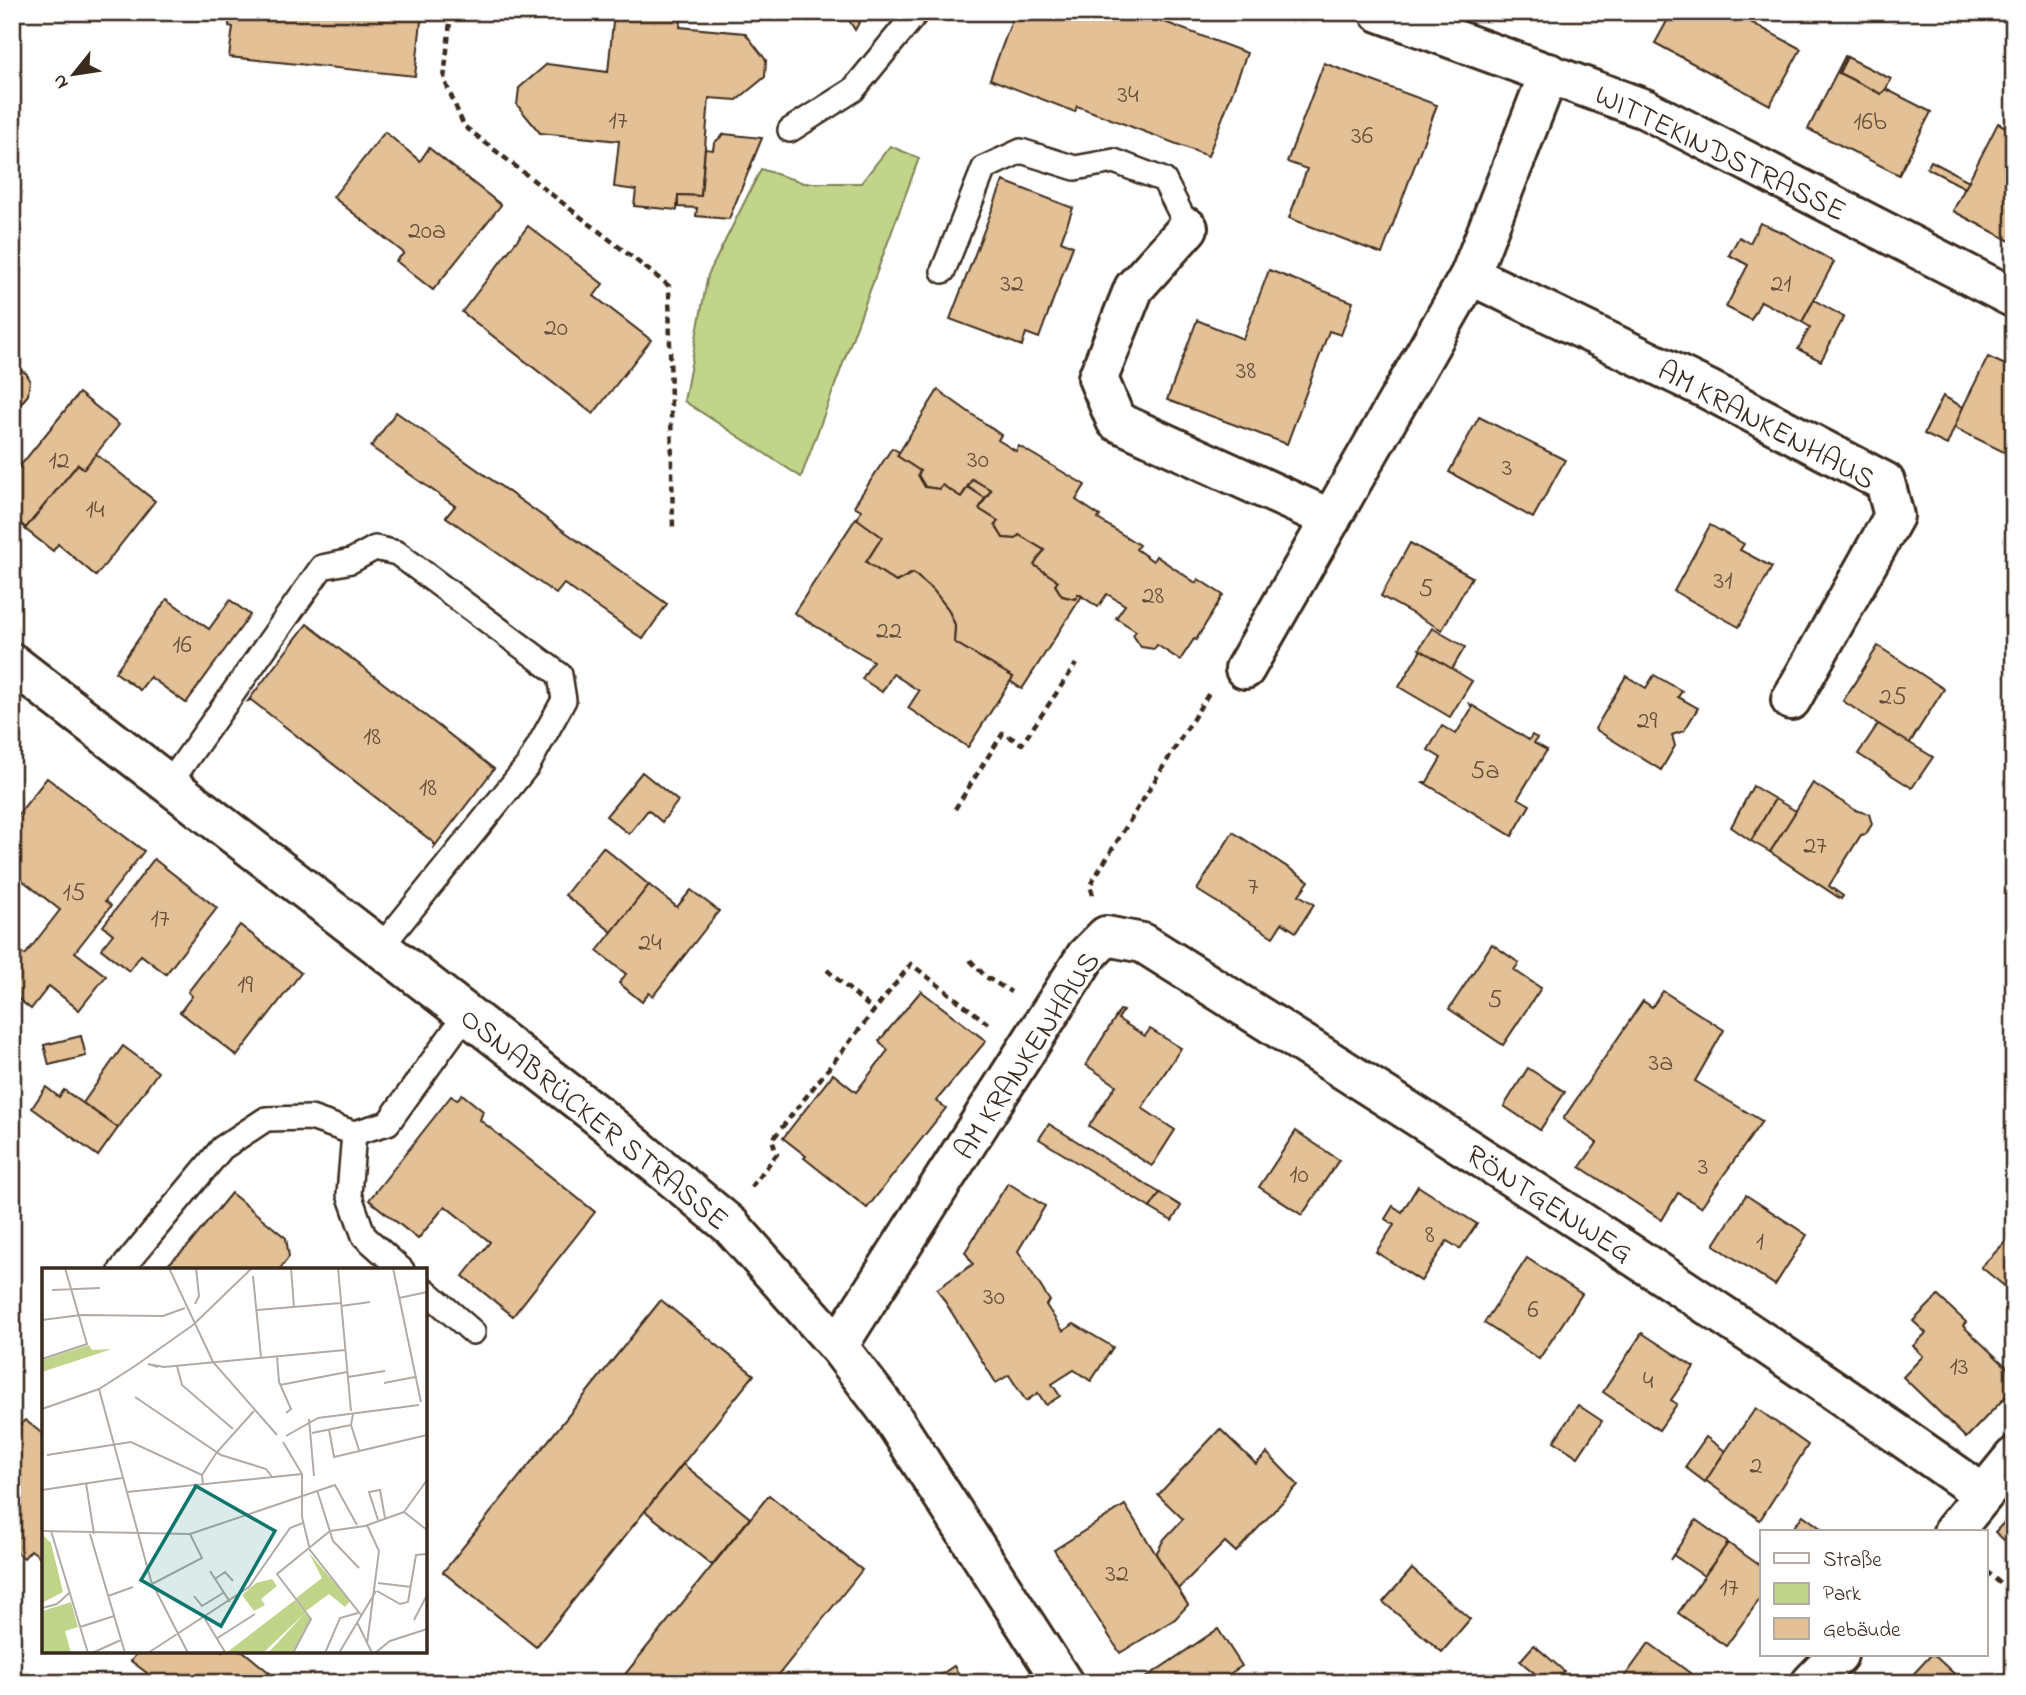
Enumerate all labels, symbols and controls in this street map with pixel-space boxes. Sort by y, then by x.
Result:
north arrow [38,38,108,108]
text: N [46,69,76,94]
street label: WITTEKINDSTRASSE [1586,75,1853,235]
house number: 34 [1117,77,1139,115]
house number: 17 [609,103,628,141]
house number: 16b [1853,104,1887,142]
house number: 36 [1351,118,1373,156]
house number: 20a [408,213,446,251]
house number: 32 [1000,266,1024,304]
house number: 21 [1770,266,1792,304]
house number: 20 [544,310,568,348]
street label: AM KRANKENHAUS [1649,351,1882,503]
house number: 38 [1236,353,1256,391]
house number: 30 [967,442,989,480]
house number: 12 [48,443,70,481]
house number: 3 [1502,450,1512,488]
house number: 14 [86,492,105,530]
house number: 31 [1713,563,1733,601]
house number: 5 [1419,571,1434,609]
house number: 28 [1142,578,1165,616]
house number: 22 [876,613,902,651]
house number: 16 [172,627,192,665]
house number: 25 [1879,679,1907,717]
house number: 29 [1637,703,1658,741]
house number: 18 [363,719,381,757]
house number: 5a [1471,753,1499,791]
house number: 18 [419,770,437,808]
house number: 27 [1803,828,1827,866]
house number: 7 [1248,869,1259,907]
house number: 15 [62,875,86,913]
house number: 17 [151,901,170,939]
house number: 24 [638,925,662,963]
street label: AM KRANKENHAUS [944,944,1113,1170]
house number: 19 [237,967,253,1005]
house number: 5 [1488,982,1503,1020]
street label: OSNABRÜCKER STRASSE [449,998,737,1243]
house number: 3a [1649,1045,1673,1083]
street label: RÖNTGENWEG [1456,1135,1641,1276]
house number: 3 [1698,1149,1708,1187]
house number: 10 [1289,1157,1309,1195]
house number: 8 [1425,1217,1435,1255]
house number: 1 [1756,1224,1764,1262]
inset map [42,1268,427,1653]
house number: 30 [983,1279,1005,1317]
house number: 6 [1527,1292,1539,1330]
house number: 13 [1949,1349,1969,1387]
house number: 4 [1643,1363,1654,1401]
house number: 2 [1750,1448,1763,1486]
legend [1760,1530,1988,1656]
text: Straße [1823,1546,1882,1576]
house number: 32 [1105,1556,1129,1594]
house number: 17 [1720,1570,1739,1608]
text: Park [1823,1580,1862,1610]
text: Gebäude [1823,1616,1901,1646]

